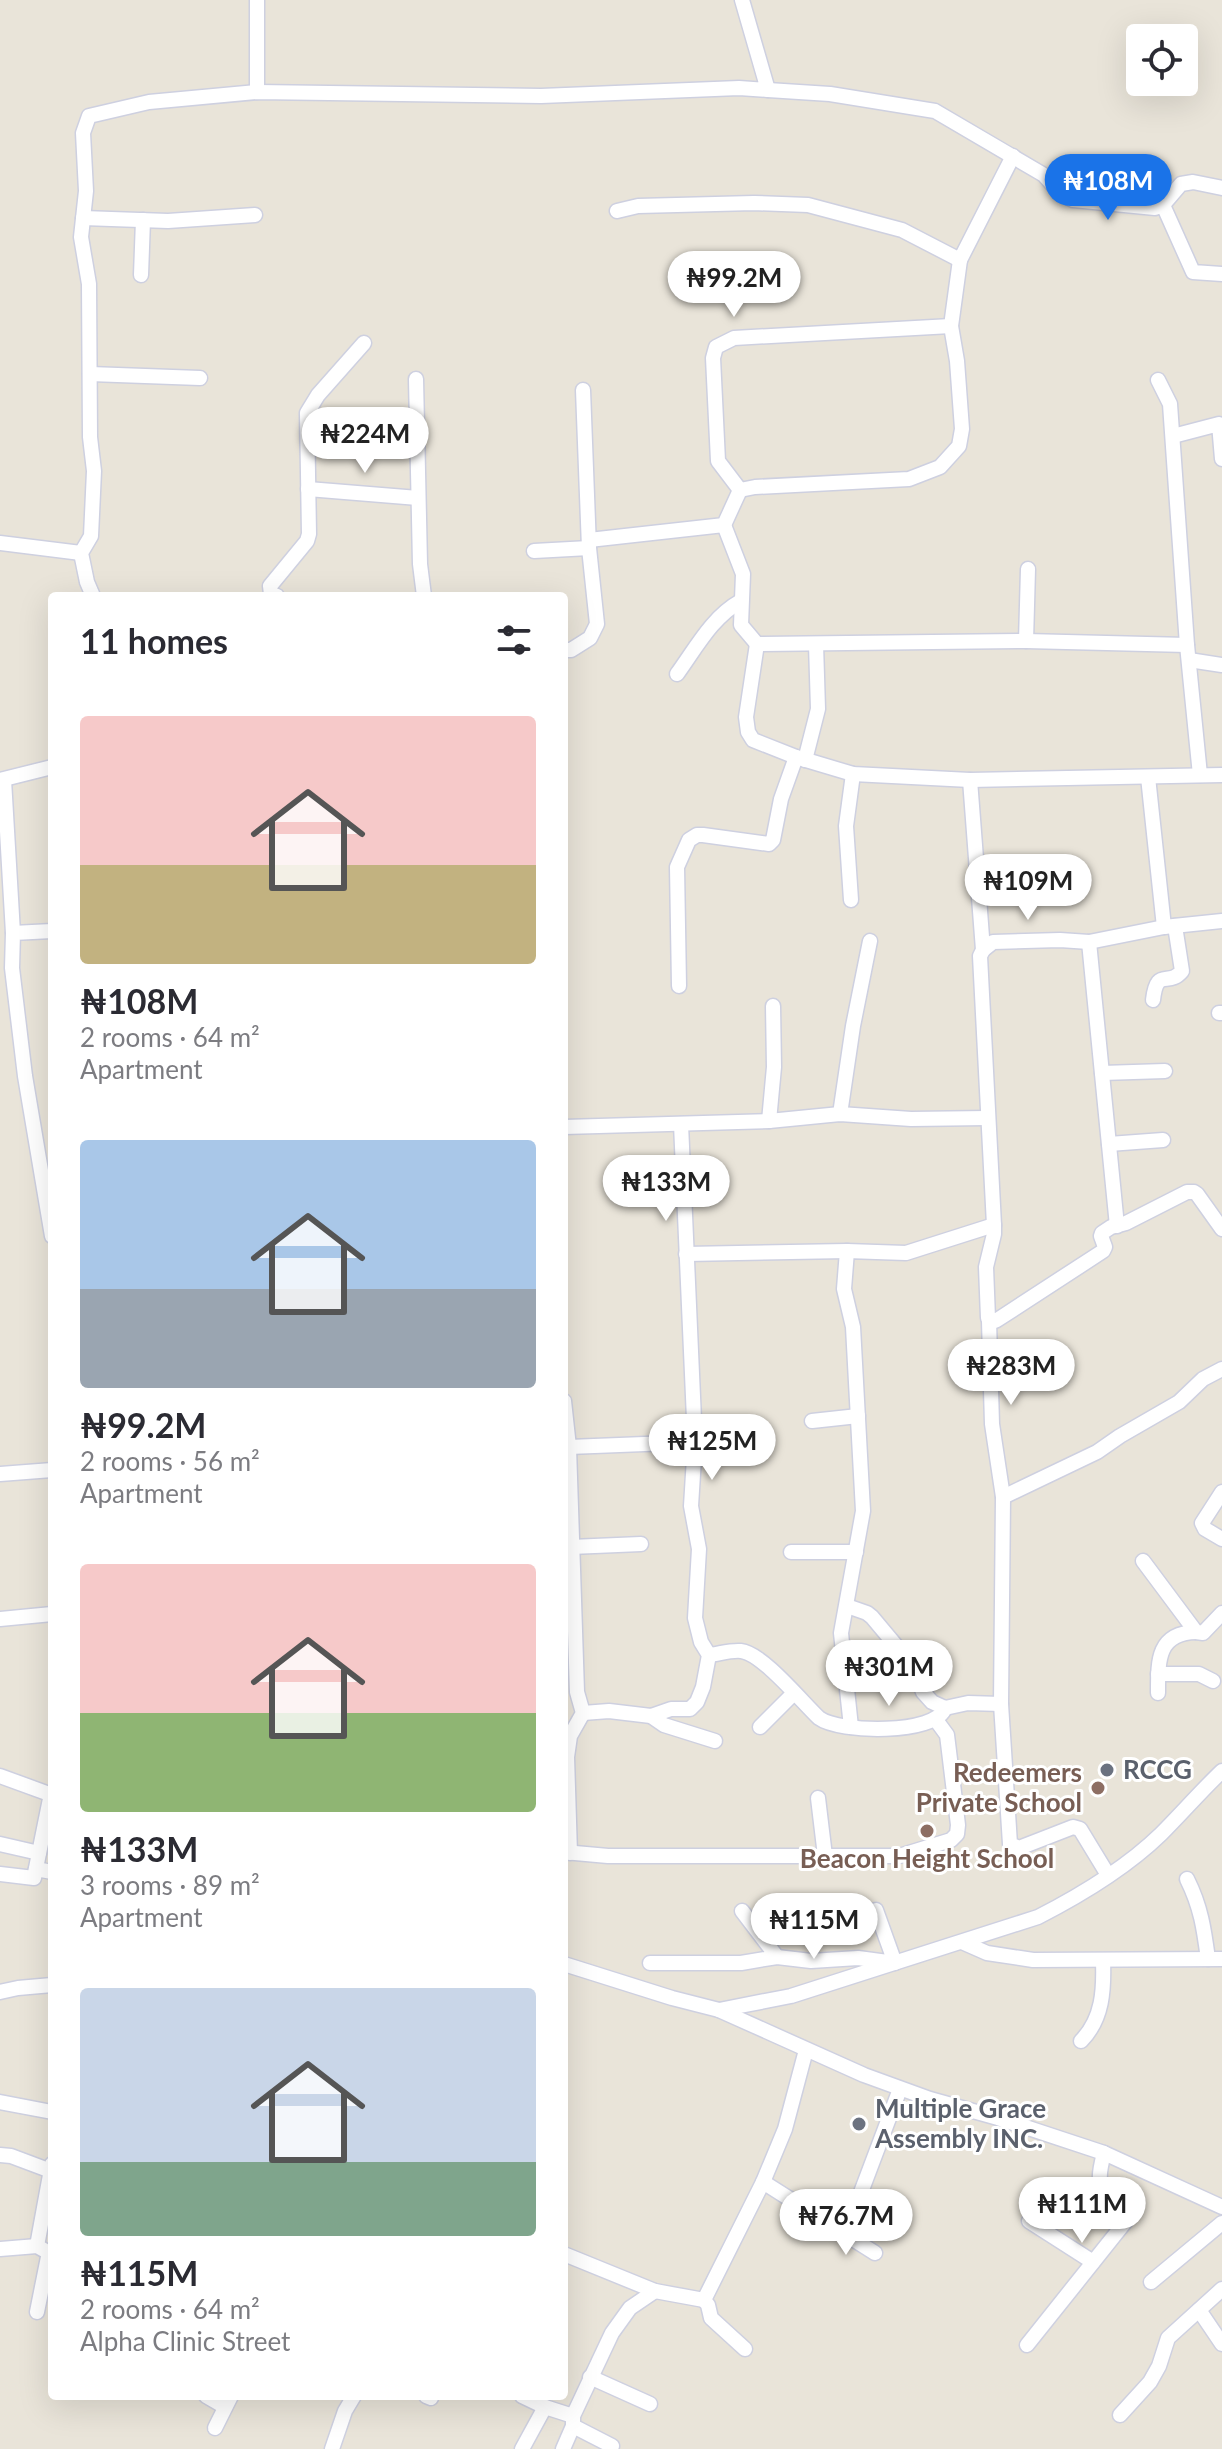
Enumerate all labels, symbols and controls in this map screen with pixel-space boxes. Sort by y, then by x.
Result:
map controls [1126,24,1198,96]
button: locate [1126,24,1198,96]
pin: ₦108M [1052,154,1164,222]
text: ₦108M [1063,164,1153,196]
pin: ₦99.2M [669,251,799,319]
text: ₦99.2M [686,261,782,293]
pin: ₦224M [309,407,421,475]
text: ₦224M [320,417,410,449]
icon: filters [492,618,536,662]
text: 11 homes [80,620,228,661]
icon: home [236,768,380,912]
pin: ₦109M [972,854,1084,922]
text: ₦109M [983,864,1073,896]
text: ₦108M [80,980,198,1021]
text: 2 rooms · 64 m² [80,1021,260,1053]
text: Apartment [80,1053,203,1085]
pin: ₦133M [610,1155,722,1223]
text: ₦133M [621,1165,711,1197]
icon: home [236,1192,380,1336]
pin: ₦283M [955,1339,1067,1407]
text: ₦283M [966,1349,1056,1381]
text: ₦99.2M [80,1404,207,1445]
pin: ₦125M [656,1414,768,1482]
text: ₦125M [667,1424,757,1456]
text: 2 rooms · 56 m² [80,1445,260,1477]
text: Apartment [80,1477,203,1509]
icon: home [236,1616,380,1760]
pin: ₦301M [833,1640,945,1708]
text: ₦301M [844,1650,934,1682]
place label: RCCG [1123,1753,1192,1785]
place label: Redeemers Private School [916,1756,1082,1818]
marker: RCCG [1098,1761,1116,1779]
marker: Redeemers Private School [1089,1779,1107,1797]
marker: Beacon Height School [918,1822,936,1840]
text: ₦133M [80,1828,198,1869]
place label: Beacon Height School [800,1842,1054,1874]
text: 3 rooms · 89 m² [80,1869,260,1901]
pin: ₦115M [758,1893,870,1961]
text: Apartment [80,1901,203,1933]
text: ₦115M [769,1903,859,1935]
icon: home [236,2040,380,2184]
place label: Multiple Grace Assembly INC. [874,2092,1046,2154]
marker: Multiple Grace Assembly INC. [850,2115,868,2133]
pin: ₦111M [1026,2177,1138,2245]
text: ₦111M [1037,2187,1127,2219]
pin: ₦76.7M [781,2189,911,2257]
text: ₦76.7M [798,2199,894,2231]
text: ₦115M [80,2252,198,2293]
text: 2 rooms · 64 m² [80,2293,260,2325]
text: Alpha Clinic Street [80,2325,290,2357]

